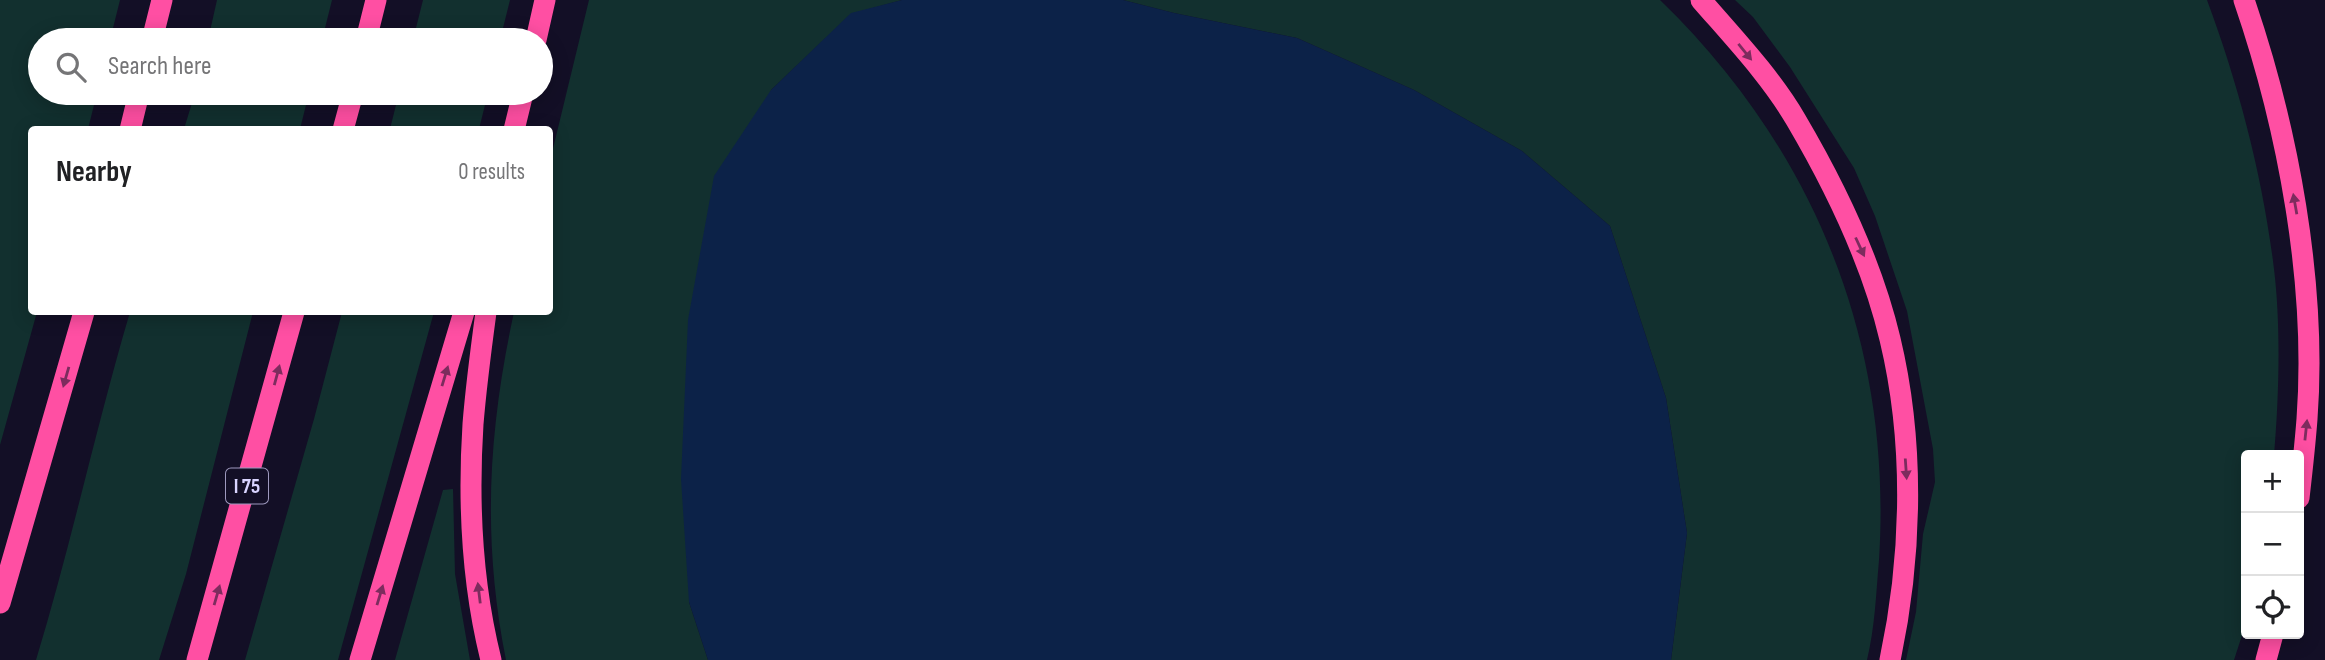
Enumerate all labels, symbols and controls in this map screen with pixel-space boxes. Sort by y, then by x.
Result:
search box [28,28,553,105]
one-way arrow [1738,42,1753,60]
icon: search [52,48,90,86]
text: Search here [108,51,211,82]
text: Nearby [56,154,132,190]
text: 0 results [458,158,525,186]
one-way arrow [2289,193,2300,215]
one-way arrow [1854,237,1866,257]
one-way arrow [272,364,283,386]
one-way arrow [440,366,450,387]
one-way arrow [61,367,71,388]
one-way arrow [2301,419,2312,441]
map controls [2241,450,2304,639]
button: + [2241,450,2304,513]
one-way arrow [1901,458,1912,480]
road number: I 75 [226,468,268,504]
button: − [2241,513,2304,576]
button: locate [2241,576,2304,639]
one-way arrow [473,582,484,604]
one-way arrow [212,584,222,605]
one-way arrow [375,584,385,605]

